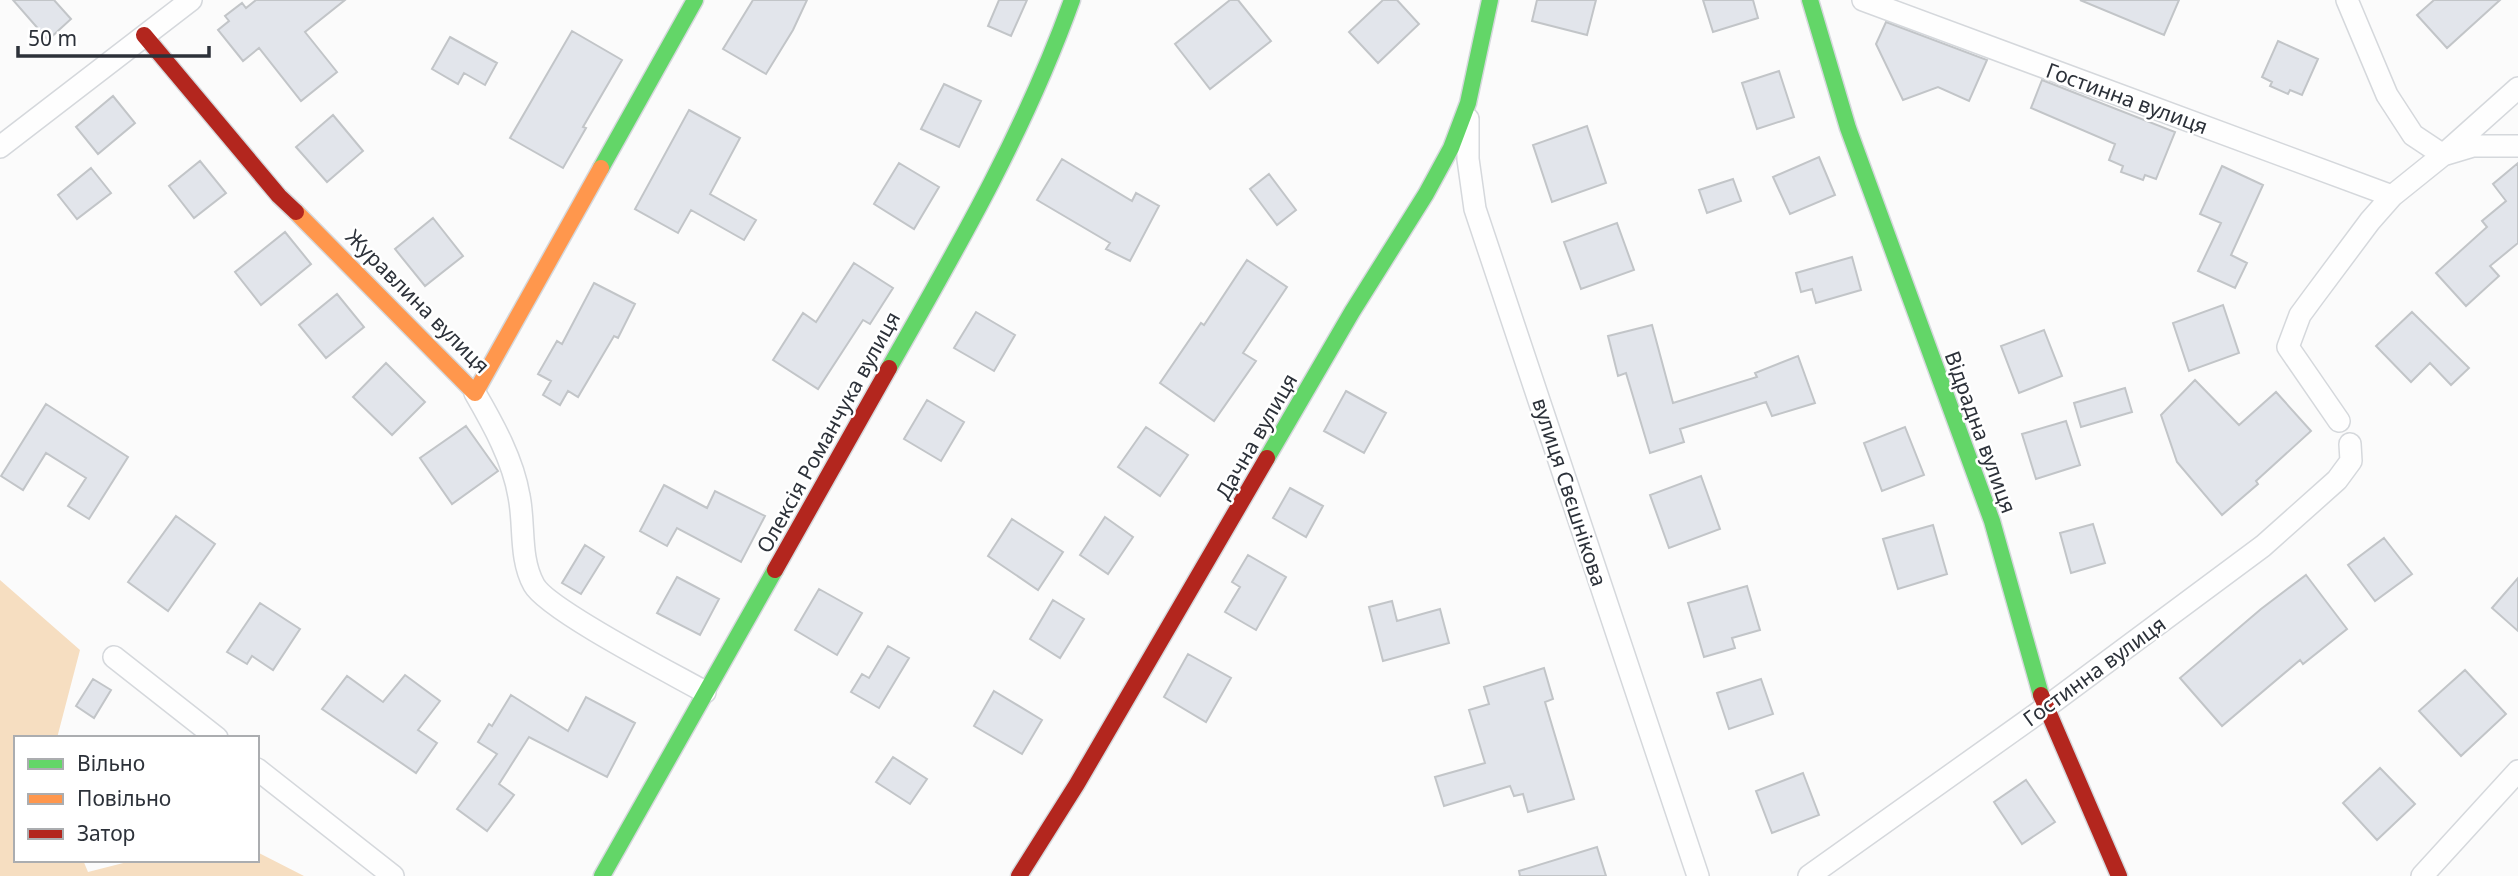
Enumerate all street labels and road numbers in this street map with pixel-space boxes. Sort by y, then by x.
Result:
street label: Гостинна вулиця [2042,56,2212,140]
street label: Журавлина вулиця [340,223,496,379]
street label: Олексія Романчука вулиця [750,306,906,558]
street label: Відрадна вулиця [1939,347,2023,517]
street label: Дачна вулиця [1209,368,1303,504]
street label: вулиця Свєшнікова [1526,394,1614,590]
street label: Гостинна вулиця [2017,610,2171,732]

